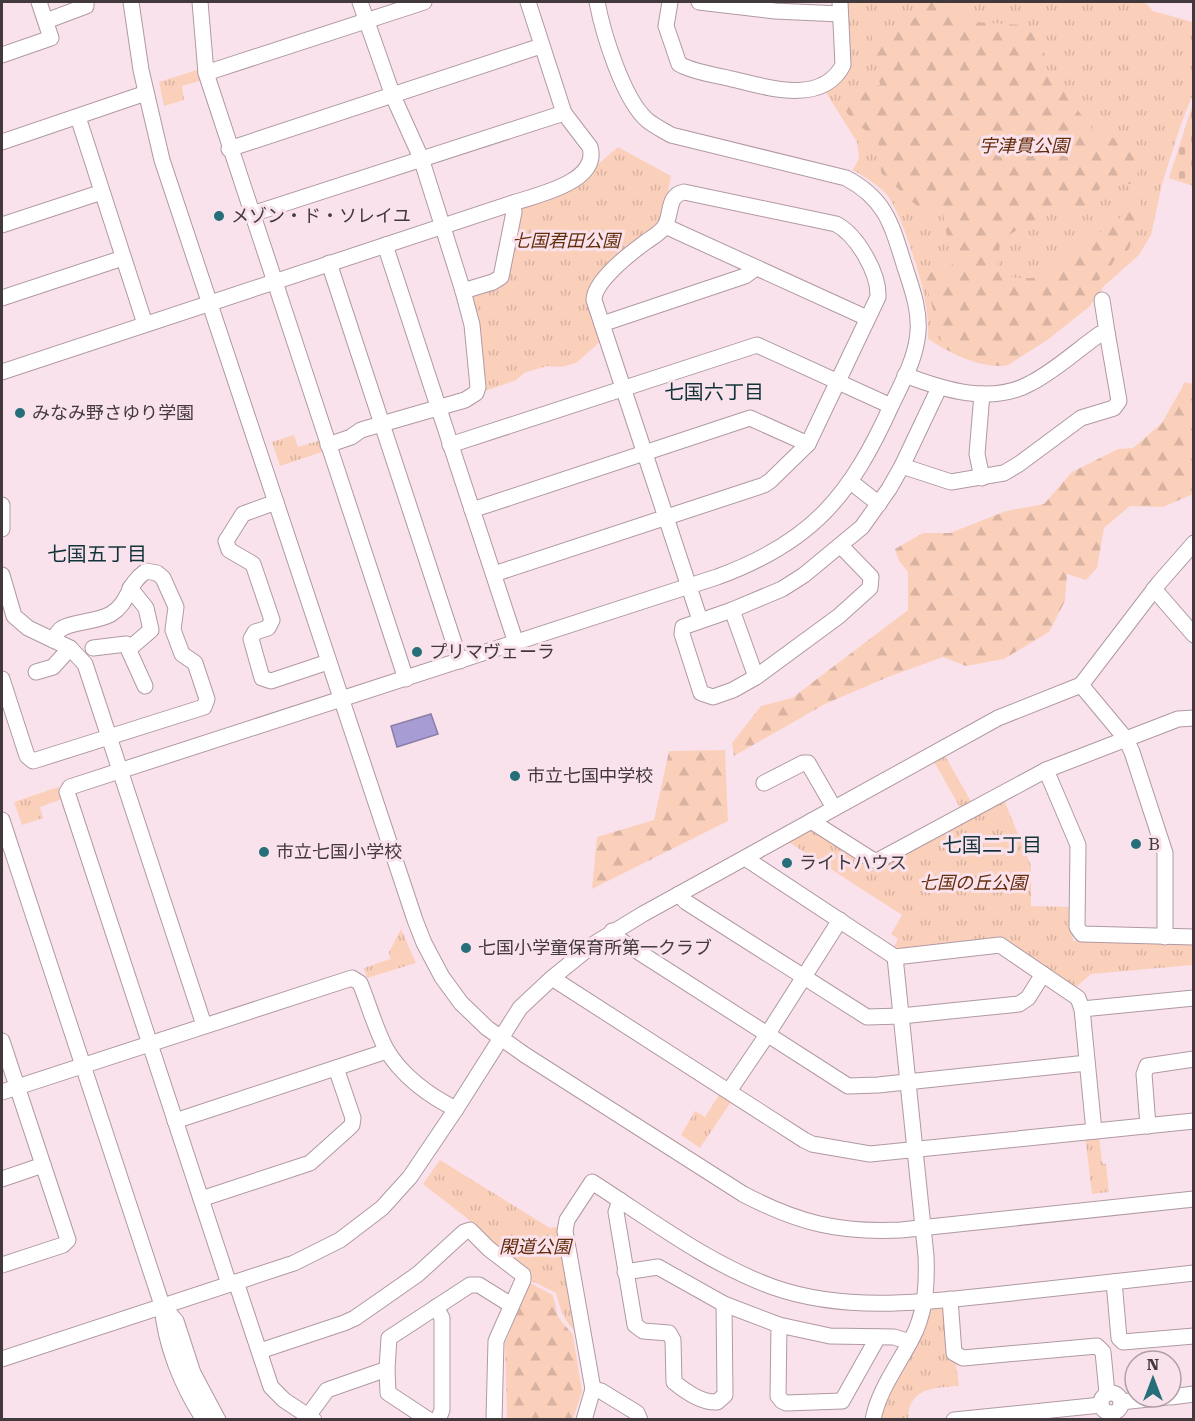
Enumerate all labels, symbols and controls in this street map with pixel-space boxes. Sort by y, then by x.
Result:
park label: 宇津貫公園 [979,135,1072,156]
place label: メゾン・ド・ソレイユ [231,205,411,226]
marker: メゾン・ド・ソレイユ [212,209,226,223]
park label: 七国君田公園 [512,230,623,251]
district label: 七国六丁目 [664,380,764,404]
place label: みなみ野さゆり学園 [32,402,194,423]
marker: みなみ野さゆり学園 [13,406,27,420]
district label: 七国五丁目 [47,542,147,566]
place label: プリマヴェーラ [429,641,555,662]
marker: プリマヴェーラ [410,645,424,659]
place label: 市立七国中学校 [527,765,653,786]
marker: 市立七国中学校 [508,769,522,783]
district label: 七国二丁目 [942,833,1042,857]
place label: B [1148,833,1160,854]
marker: B [1129,837,1143,851]
place label: 市立七国小学校 [276,841,402,862]
marker: 市立七国小学校 [257,845,271,859]
place label: ライトハウス [799,852,907,873]
marker: ライトハウス [780,856,794,870]
park label: 七国の丘公園 [919,872,1030,893]
place label: 七国小学童保育所第一クラブ [478,937,712,958]
marker: 七国小学童保育所第一クラブ [459,941,473,955]
park label: 閑道公園 [499,1236,574,1257]
north arrow [1123,1349,1183,1409]
text: N [1147,1355,1159,1374]

